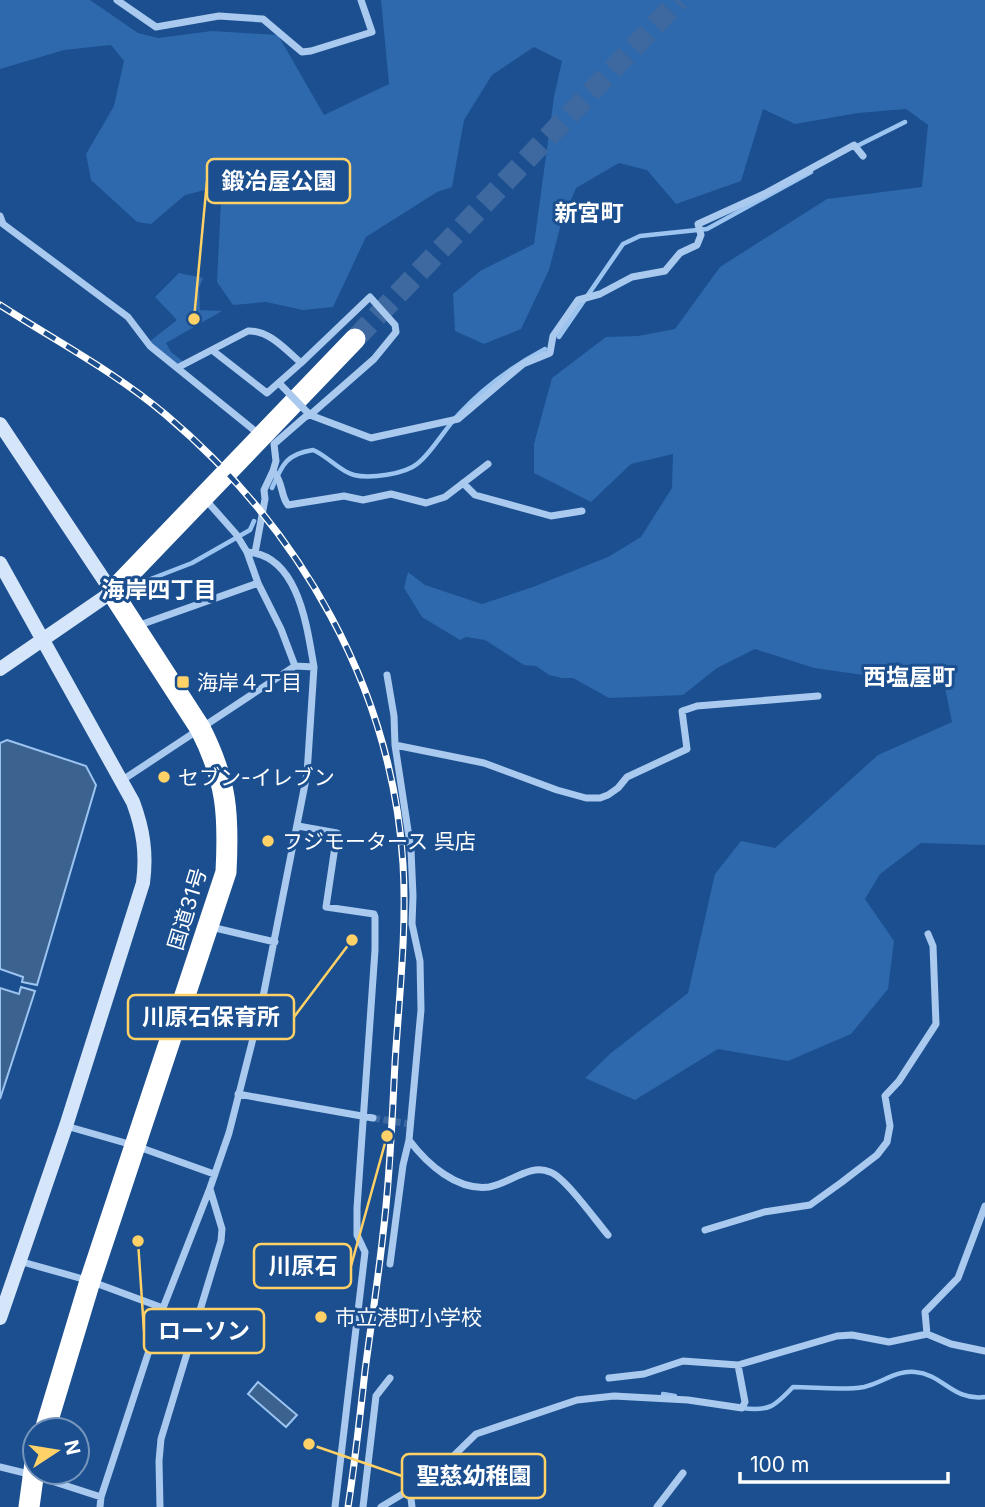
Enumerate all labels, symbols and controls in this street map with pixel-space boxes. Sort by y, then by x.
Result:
callout: 鍛冶屋公園 [207,159,350,203]
text: 鍛冶屋公園 [222,167,337,195]
district label: 新宮町 [555,199,624,227]
district label: 海岸四丁目 [102,576,217,604]
district label: 西塩屋町 [863,663,955,691]
place label: 海岸４丁目 [197,670,302,695]
marker: 海岸４丁目 [175,674,191,690]
place label: セブン-イレブン [178,765,335,790]
marker: セブン-イレブン [156,769,172,785]
place label: フジモータース 呉店 [282,829,476,854]
marker: フジモータース 呉店 [260,833,276,849]
street label: 国道31号 [163,865,211,953]
callout: 川原石保育所 [128,995,294,1039]
text: 川原石保育所 [142,1003,280,1031]
callout: 川原石 [254,1244,351,1288]
text: 川原石 [269,1252,338,1280]
place label: 市立港町小学校 [335,1305,482,1330]
callout: ローソン [144,1309,264,1353]
marker: 市立港町小学校 [313,1309,329,1325]
text: ローソン [158,1317,250,1345]
north arrow [21,1416,91,1486]
text: N [59,1438,85,1457]
scale bar [740,1440,948,1484]
text: 100 m [750,1452,809,1477]
callout: 聖慈幼稚園 [402,1454,545,1498]
text: 聖慈幼稚園 [417,1462,532,1490]

